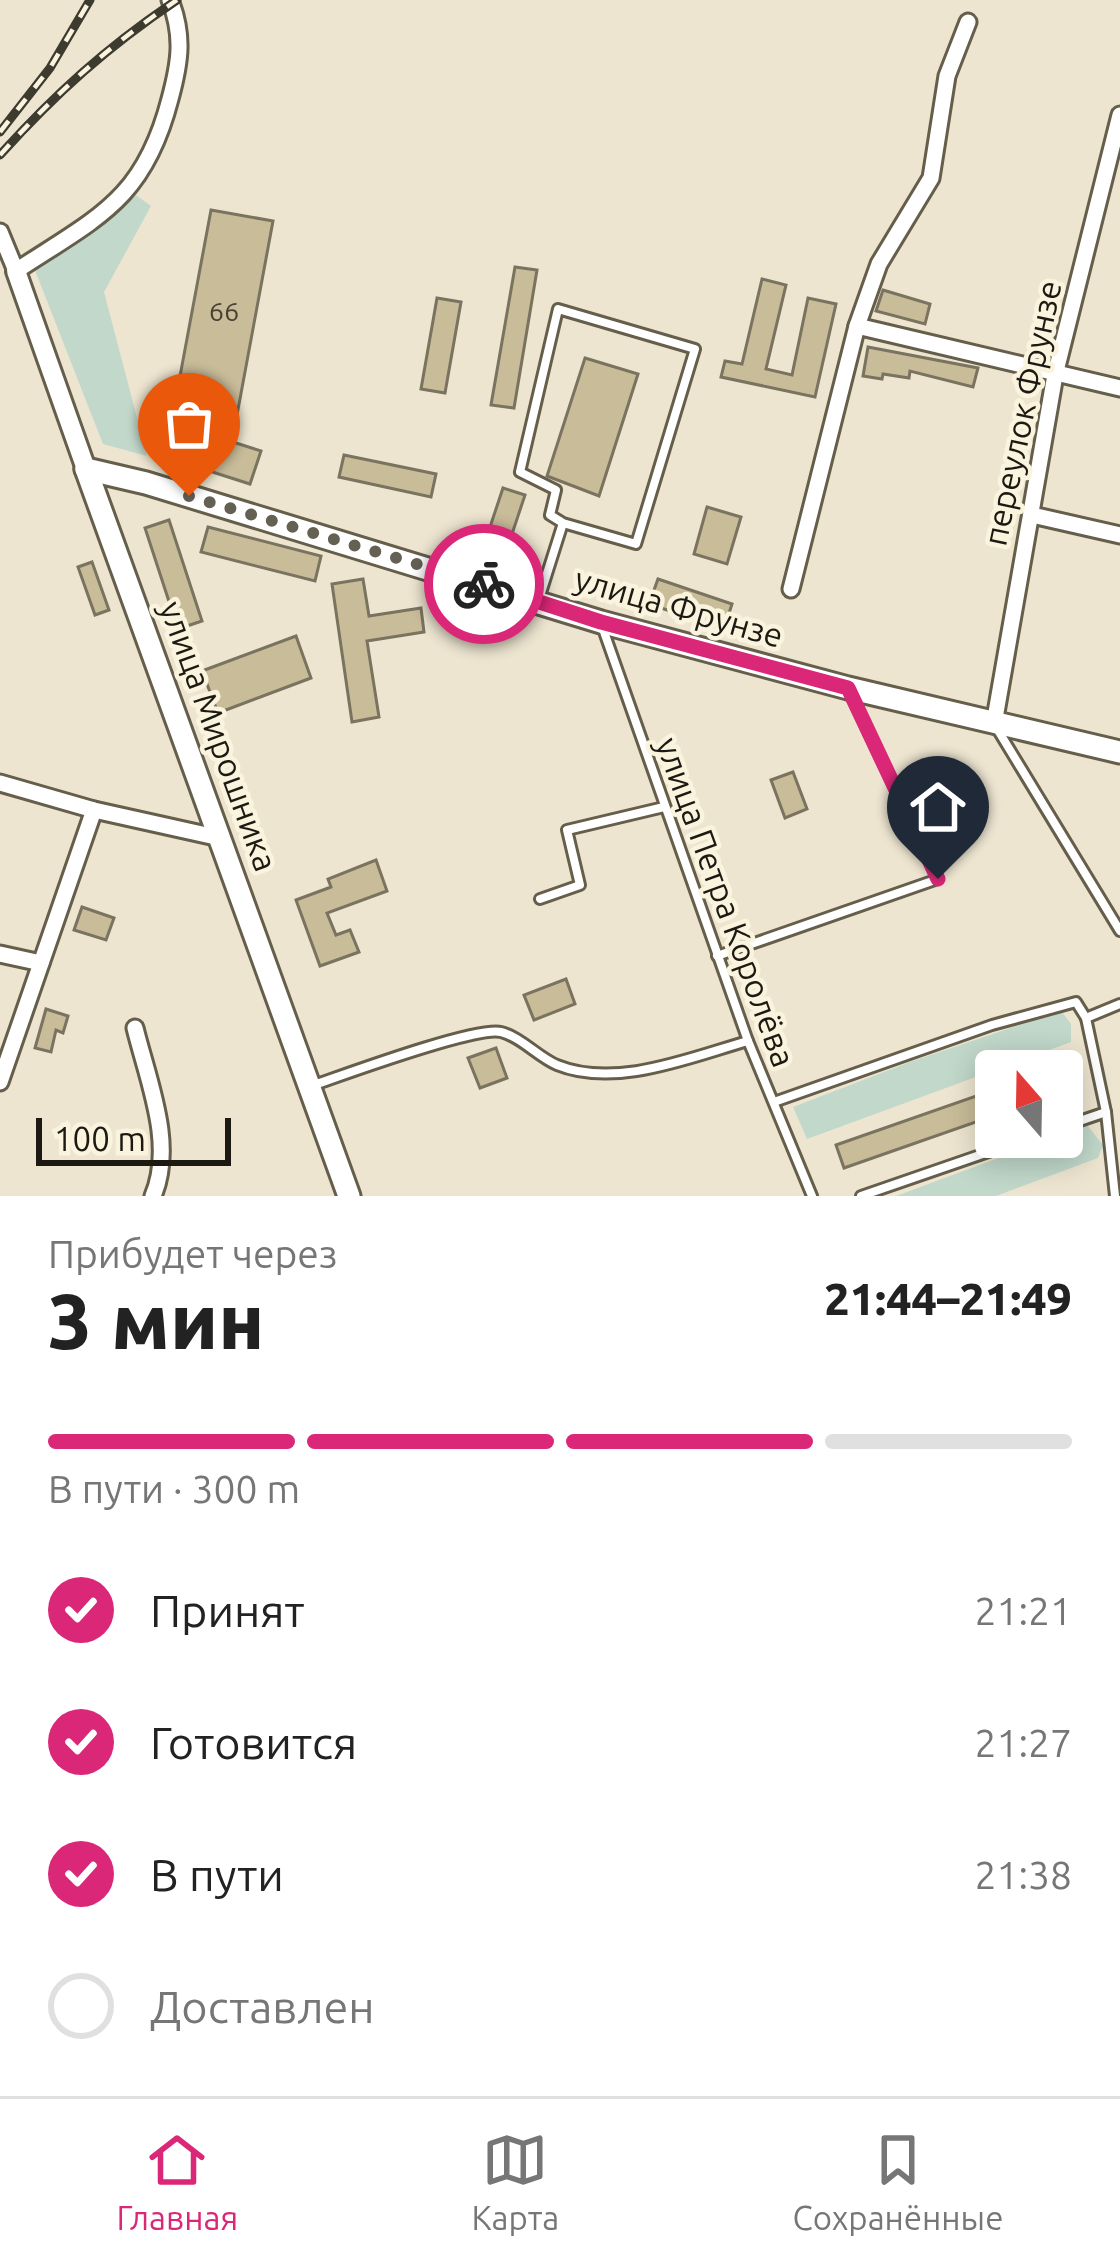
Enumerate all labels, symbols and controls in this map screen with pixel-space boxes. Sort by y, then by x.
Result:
street label: переулок Фрунзе [975,277,1068,549]
house number: 66 [209,296,239,326]
pin [138,373,240,496]
icon: bag [156,391,222,457]
courier [424,524,544,644]
icon: bike [451,551,517,617]
street label: улица Фрунзе [571,559,787,654]
street label: улица Мирошника [153,596,285,876]
street label: улица Петра Королёва [650,732,803,1072]
pin [887,756,989,879]
icon: home [905,774,971,840]
north arrow [975,1050,1083,1158]
map controls [975,1050,1083,1158]
scale bar [36,1112,231,1165]
text: 100 m [54,1120,146,1157]
text: Прибудет через [48,1232,337,1275]
text: 21:44–21:49 [824,1273,1072,1324]
text: 3 мин [48,1276,265,1364]
text: В пути · 300 m [48,1467,300,1510]
icon: check [48,1577,114,1643]
text: Принят [150,1585,305,1636]
text: 21:21 [974,1589,1072,1632]
icon: check [48,1709,114,1775]
text: Готовится [150,1717,357,1768]
text: 21:27 [974,1721,1072,1764]
icon: check [48,1841,114,1907]
text: В пути [150,1849,284,1900]
text: 21:38 [974,1853,1072,1896]
text: Доставлен [150,1981,375,2032]
tab: Главная [117,2127,238,2236]
tab: Карта [471,2127,559,2236]
tab: Сохранённые [792,2127,1003,2236]

